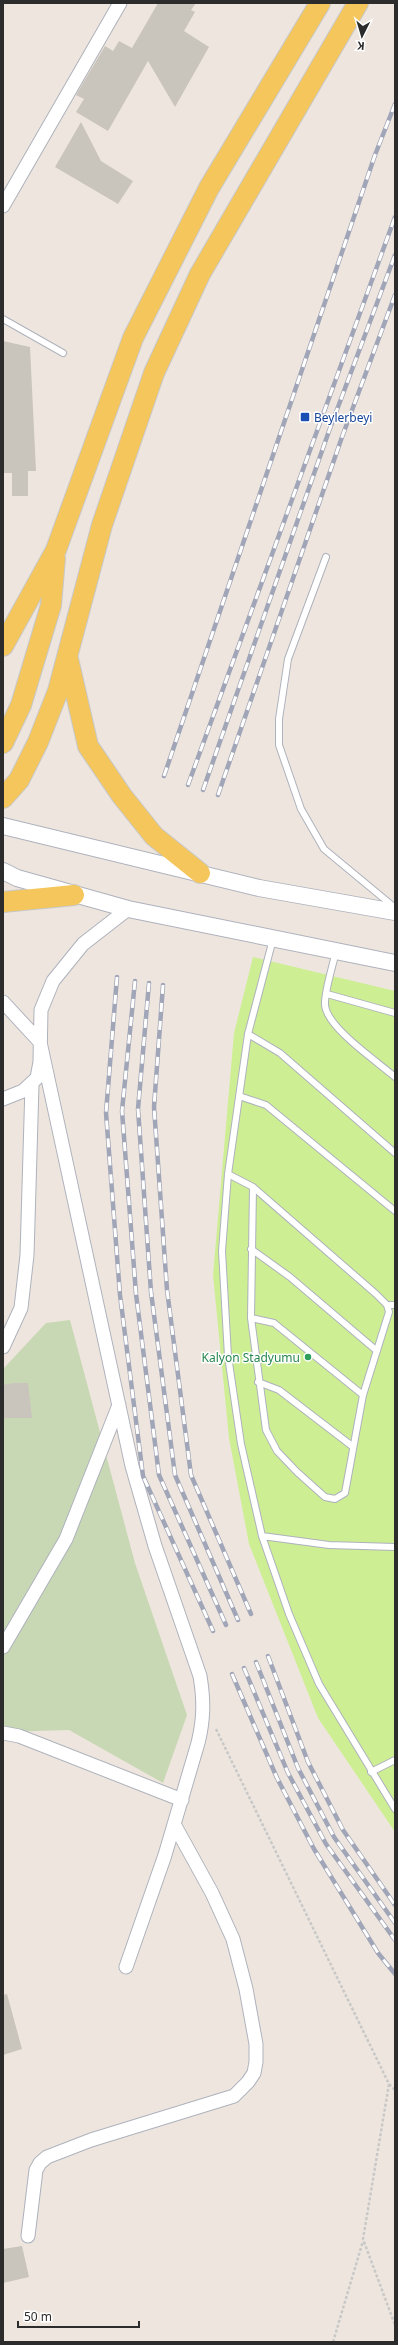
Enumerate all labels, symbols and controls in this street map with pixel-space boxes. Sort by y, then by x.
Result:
north arrow [342,16,382,56]
text: K [356,39,365,54]
place label: Beylerbeyi [314,409,372,426]
marker: Beylerbeyi [299,411,311,423]
place label: Kalyon Stadyumu [202,1349,300,1366]
marker: Kalyon Stadyumu [303,1352,313,1362]
scale bar [18,2303,139,2329]
text: 50 m [24,2308,52,2325]

